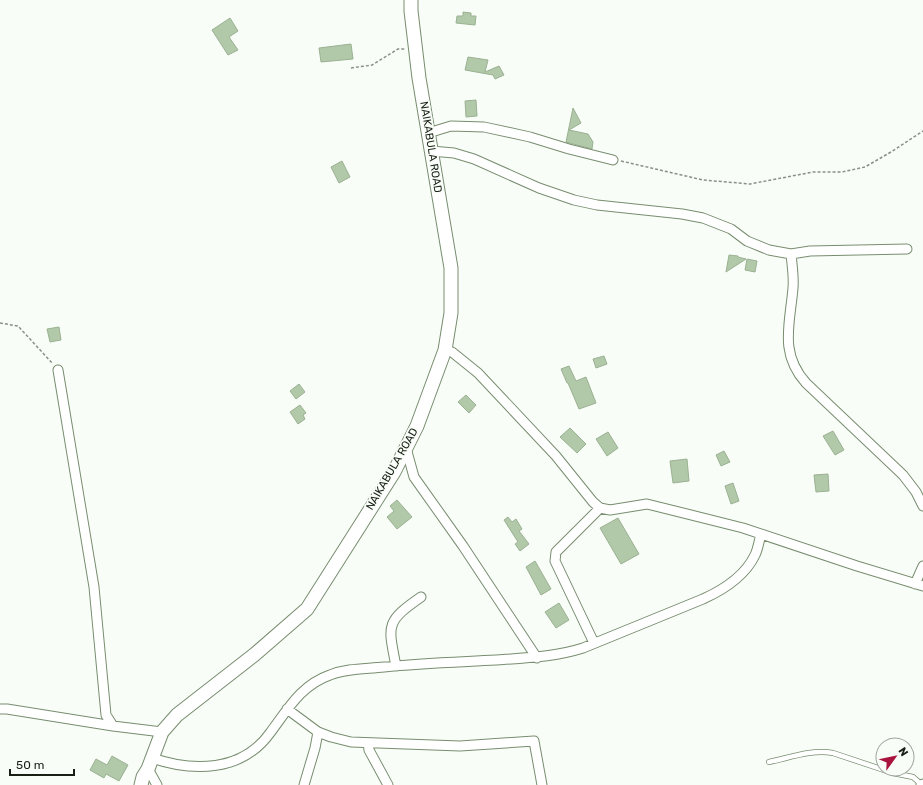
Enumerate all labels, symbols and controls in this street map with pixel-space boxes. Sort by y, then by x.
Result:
street label: NAIKABULA ROAD [417,100,445,194]
street label: NAIKABULA ROAD [363,426,421,512]
north arrow [875,737,915,777]
text: N [895,745,911,759]
scale bar [10,751,74,777]
text: 50 m [16,758,44,772]

